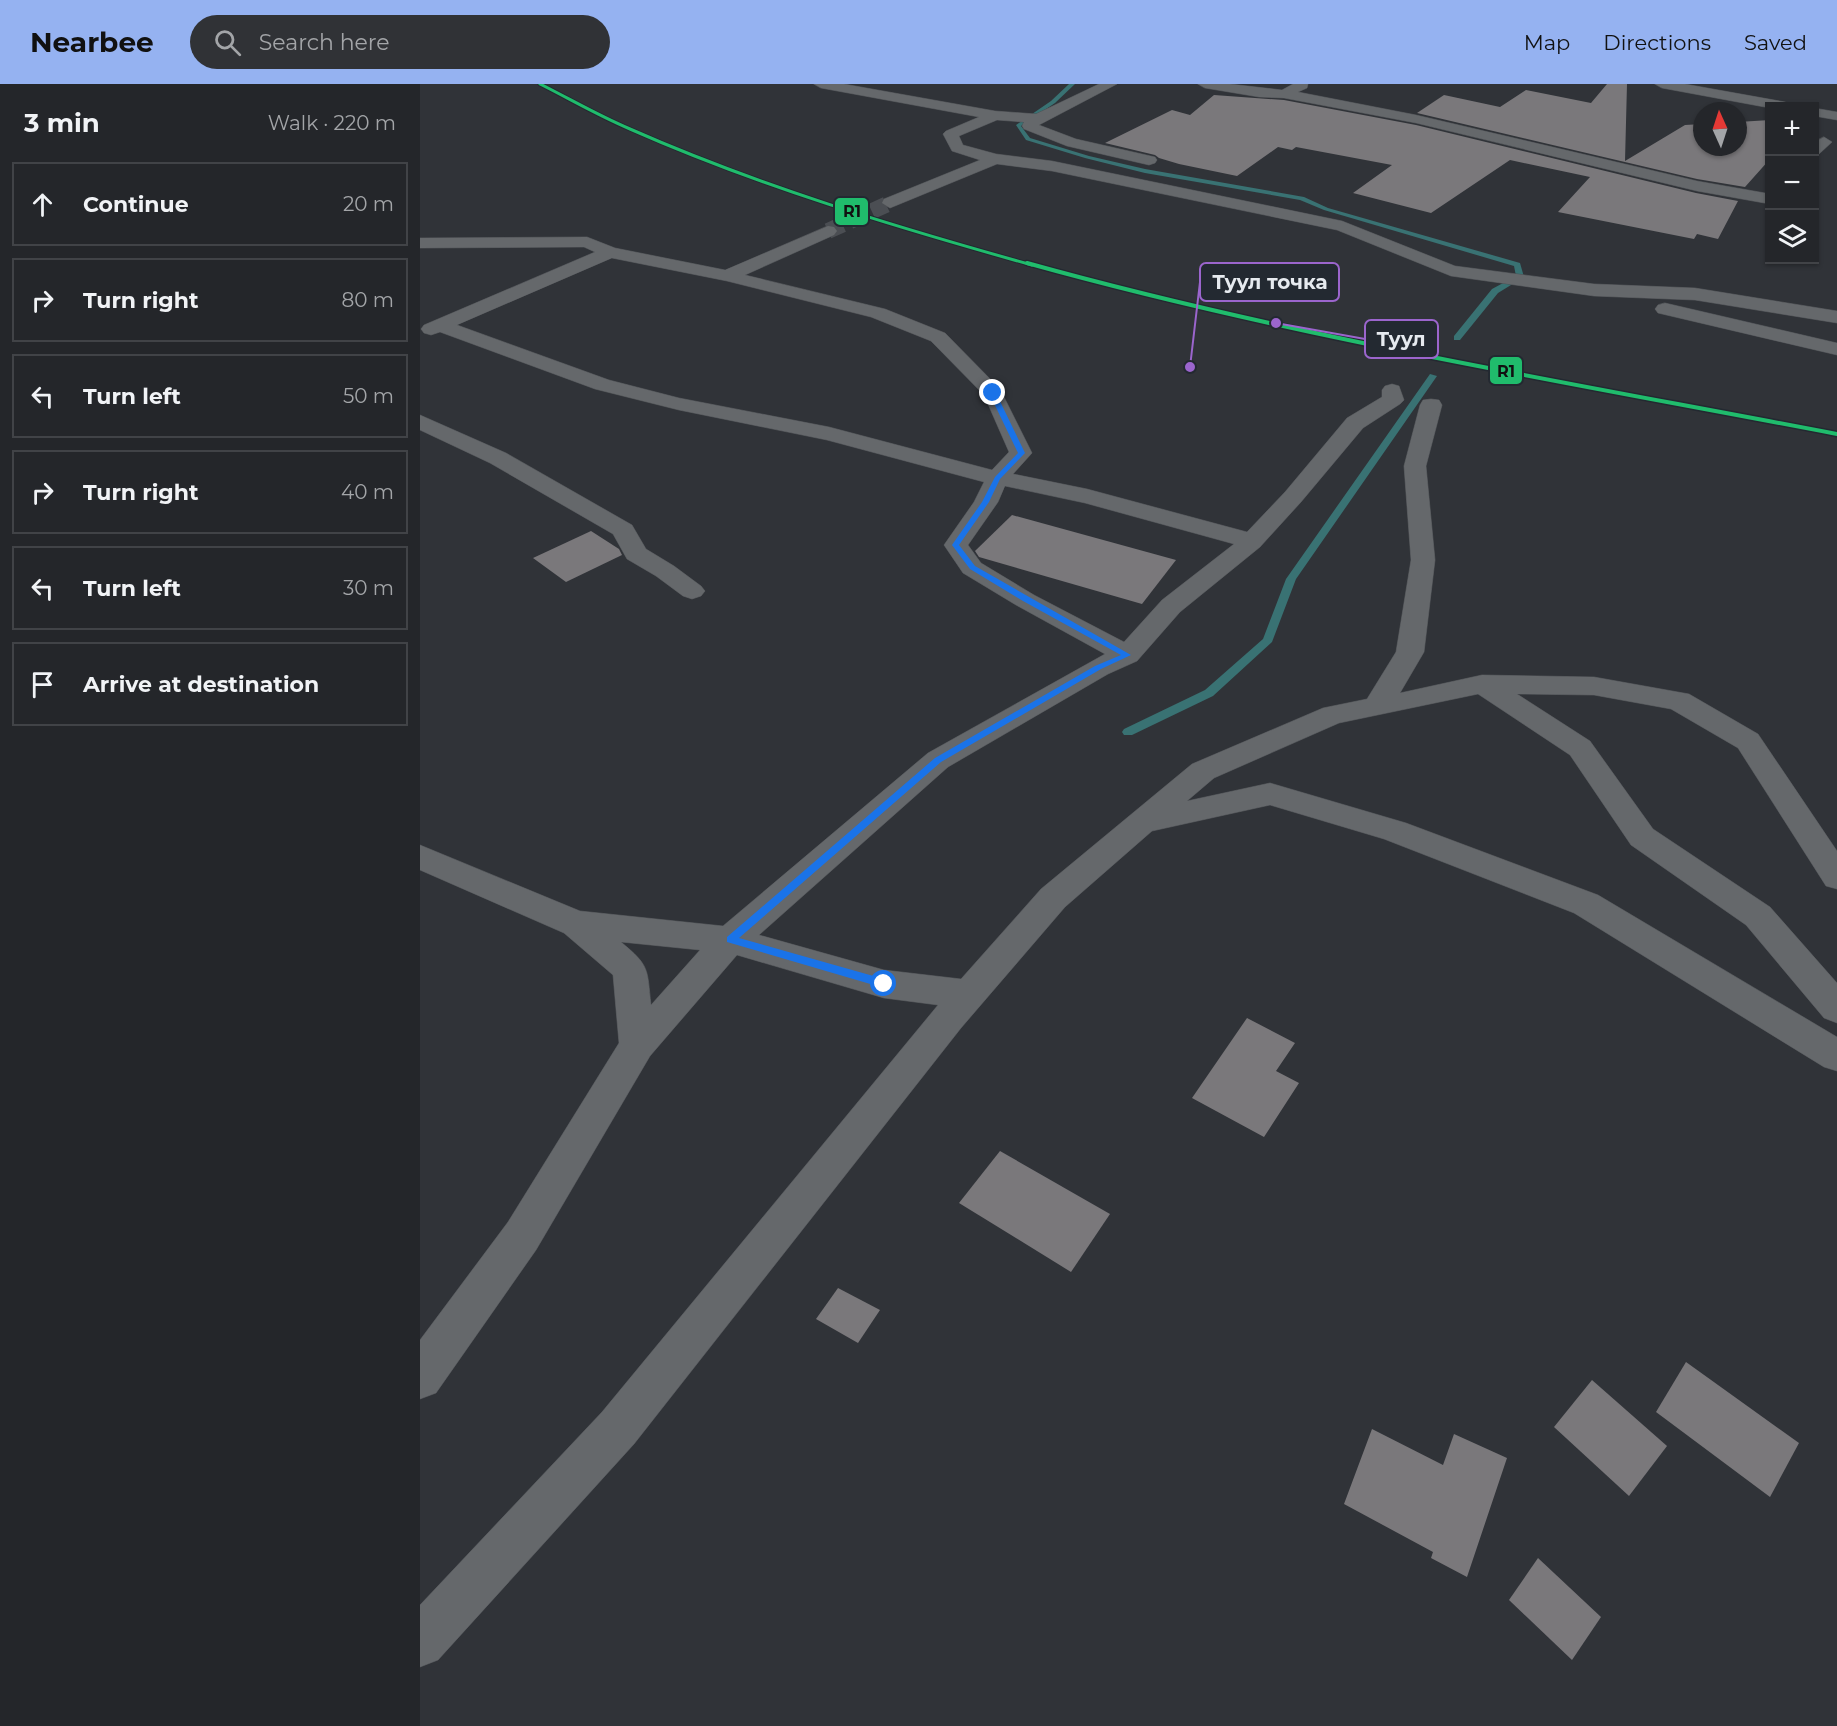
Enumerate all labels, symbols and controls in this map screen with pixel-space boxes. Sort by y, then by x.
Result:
search box [190,15,610,69]
text: Nearbee [30,25,154,59]
icon: search [211,26,244,59]
text: Search here [259,29,390,56]
text: Map [1524,30,1570,55]
text: Directions [1603,30,1711,55]
text: Saved [1744,30,1807,55]
north arrow [1693,102,1747,156]
map controls [1765,102,1819,264]
button: + [1765,102,1819,156]
text: 3 min [24,107,100,139]
text: Walk · 220 m [268,111,396,135]
button: − [1765,156,1819,210]
icon: ahead [26,188,59,221]
text: Continue [83,191,189,218]
text: 20 m [343,192,394,216]
line badge: R1 [834,197,869,226]
text: R1 [843,202,861,221]
button: layers [1765,210,1819,264]
callout: Туул точка [1200,263,1339,301]
text: Туул точка [1212,270,1328,294]
icon: right [26,284,59,317]
text: Turn right [83,287,198,314]
text: 80 m [342,288,394,312]
callout: Туул [1365,320,1438,358]
text: Туул [1377,327,1425,351]
line badge: R1 [1489,356,1523,385]
text: R1 [1497,362,1515,381]
route end [979,379,1005,405]
icon: left [26,380,59,413]
text: Turn left [83,383,181,410]
text: 50 m [343,384,394,408]
icon: right [26,476,59,509]
text: Turn right [83,479,198,506]
text: 40 m [341,480,394,504]
icon: left [26,572,59,605]
text: Turn left [83,575,181,602]
text: 30 m [343,576,394,600]
icon: arrive [26,668,59,701]
text: Arrive at destination [83,671,319,698]
route start [870,970,896,996]

